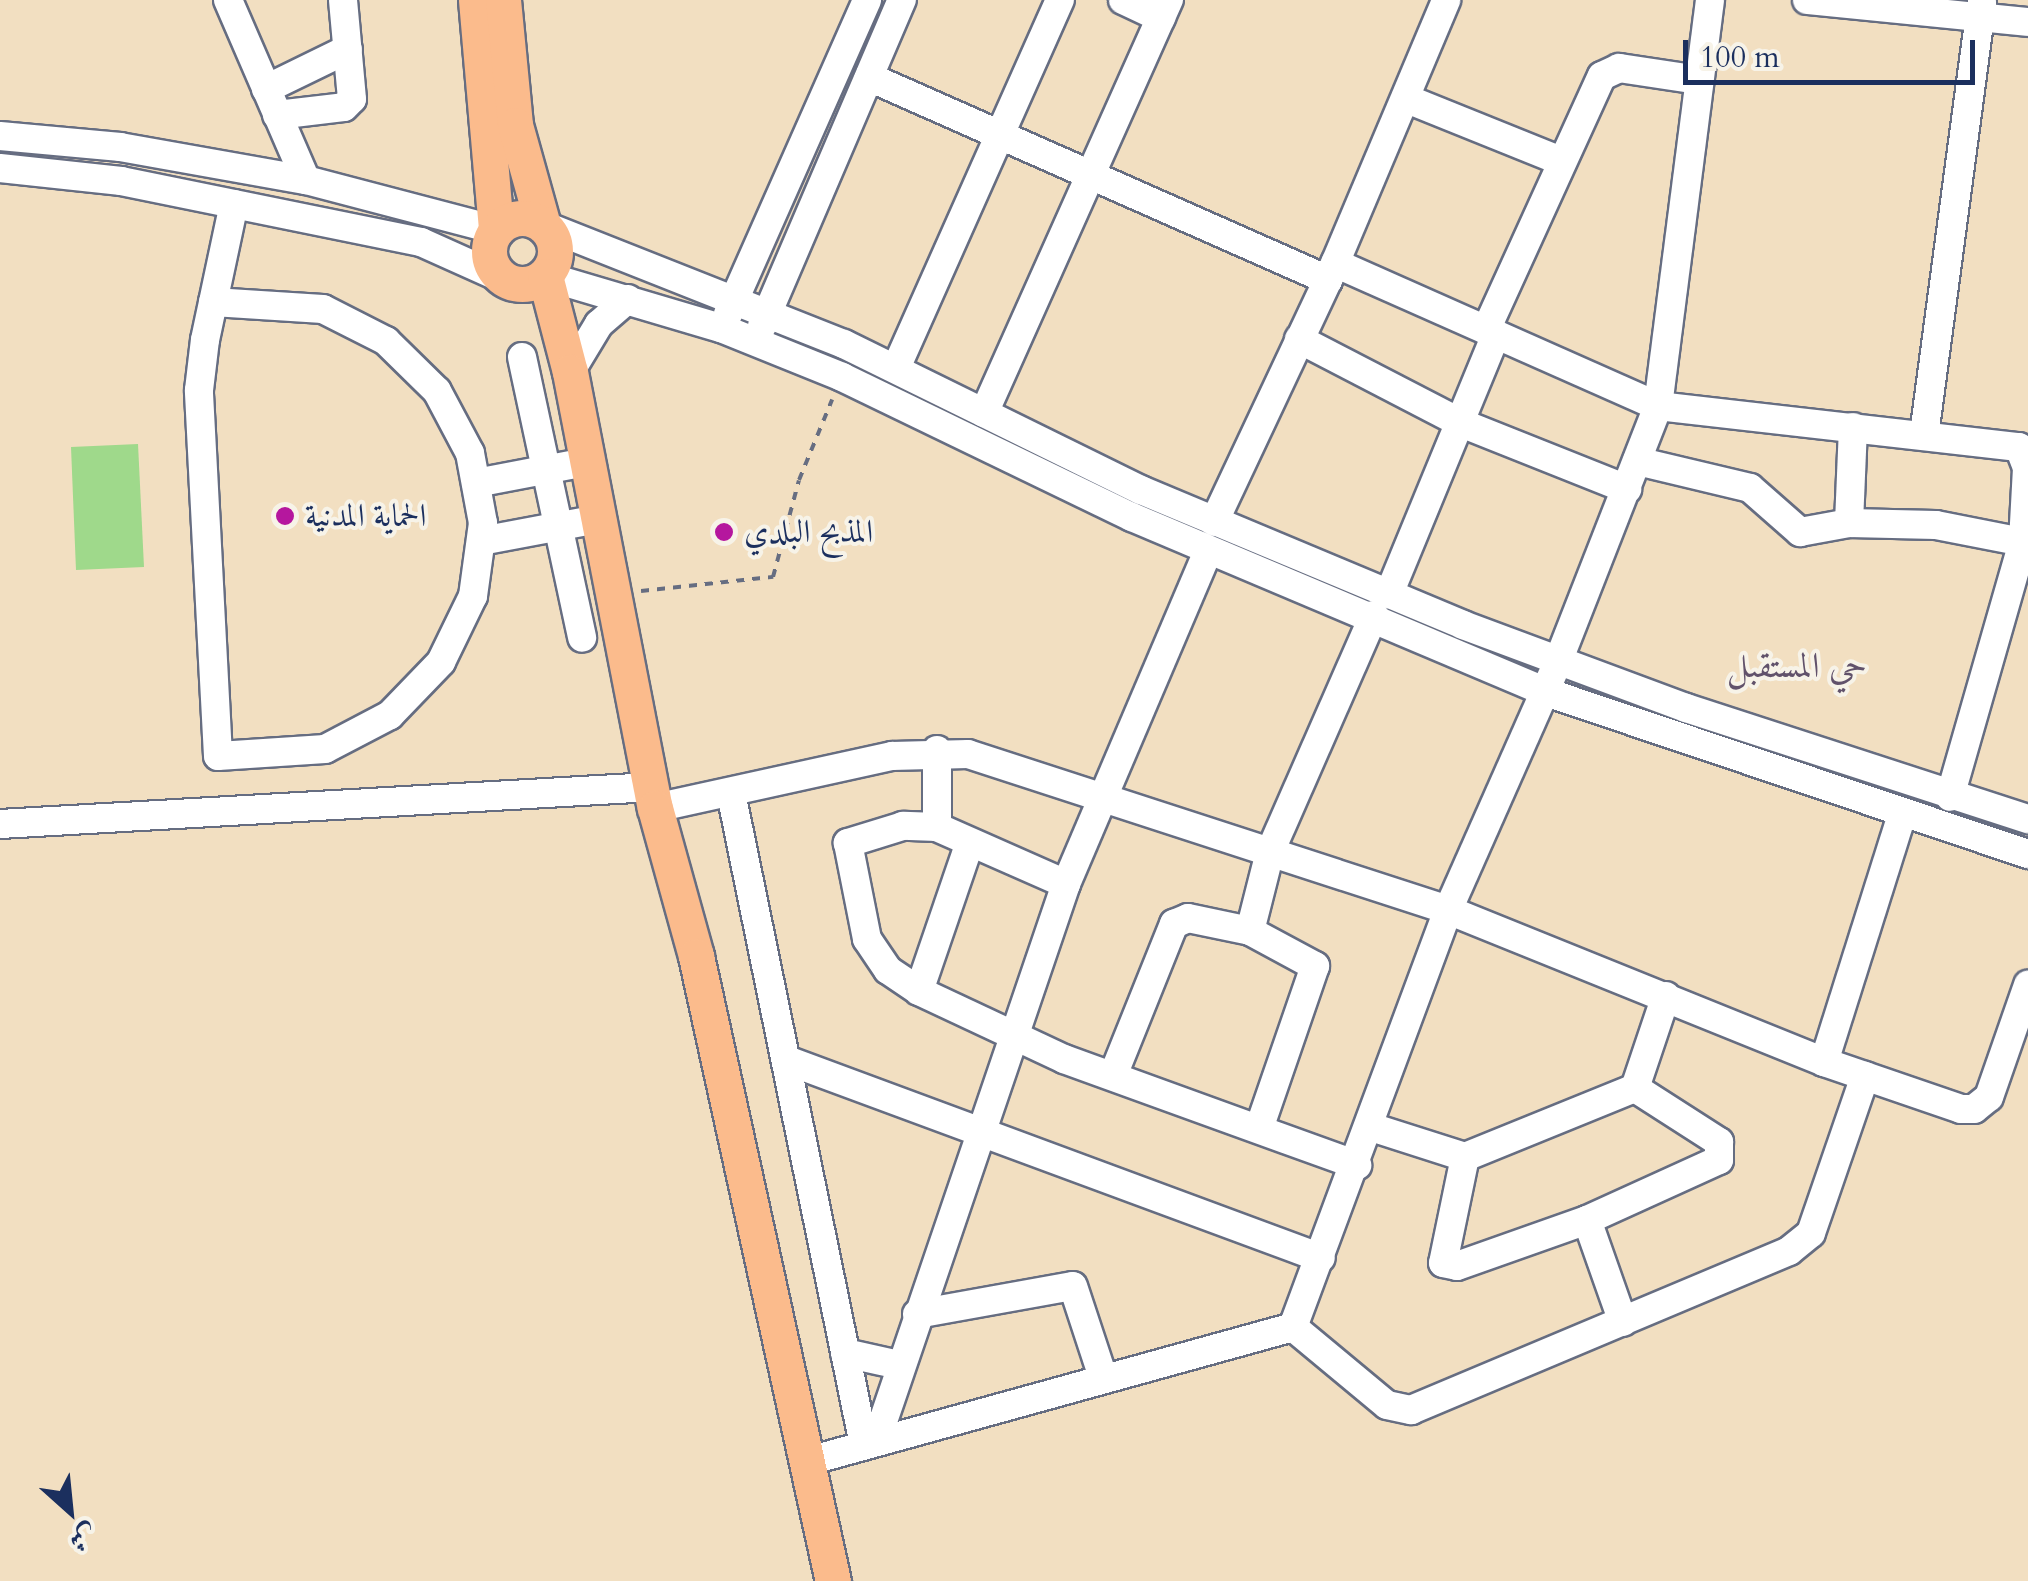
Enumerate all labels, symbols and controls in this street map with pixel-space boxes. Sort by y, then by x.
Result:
scale bar [1688,20,1980,82]
text: 100 m [1700,37,1780,78]
place label: الحماية المدنية [305,497,426,535]
marker: الحماية المدنية [274,505,296,527]
place label: المذبح البلدي [744,513,873,551]
marker: المذبح البلدي [713,521,735,543]
district label: حي المستقبل [1727,645,1867,687]
north arrow [20,1461,120,1561]
text: ش [63,1514,105,1561]

